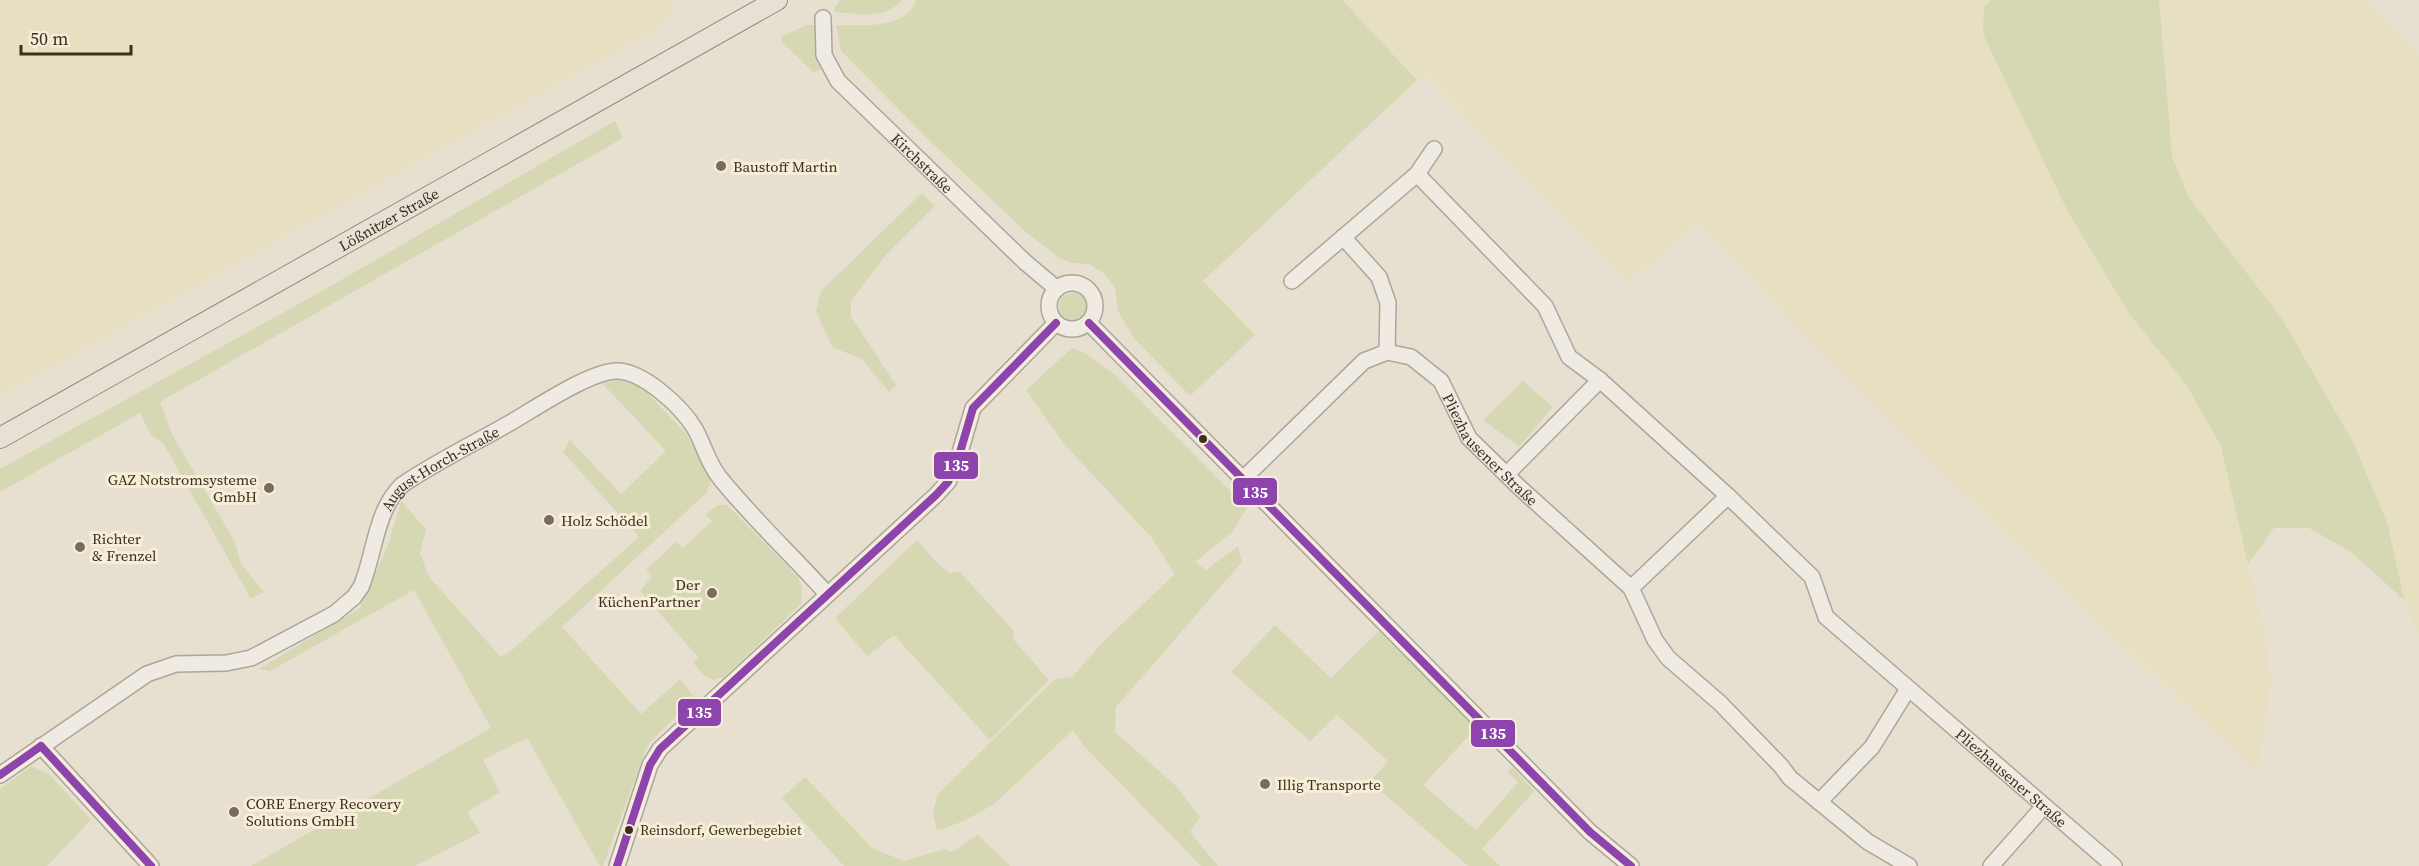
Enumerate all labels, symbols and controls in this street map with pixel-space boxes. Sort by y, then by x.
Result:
scale bar [21,18,130,56]
text: 50 m [30,26,68,51]
street label: Kirchstraße [887,128,958,198]
place label: Baustoff Martin [733,156,838,177]
marker: Baustoff Martin [714,159,728,173]
street label: Lößnitzer Straße [335,182,443,256]
street label: Pliezhausener Straße [1438,390,1543,510]
street label: August-Horch-Straße [375,421,503,515]
unlabelled marker [1197,433,1209,445]
line badge: 135 [933,451,979,480]
text: 135 [943,454,969,476]
place label: GAZ Notstromsysteme GmbH [108,469,257,507]
line badge: 135 [1232,477,1278,506]
marker: GAZ Notstromsysteme GmbH [262,481,276,495]
text: 135 [1242,481,1268,503]
place label: Holz Schödel [561,510,649,531]
marker: Holz Schödel [542,513,556,527]
place label: Richter & Frenzel [92,528,157,566]
marker: Richter & Frenzel [73,540,87,554]
place label: Der KüchenPartner [598,574,701,612]
marker: Der KüchenPartner [705,586,719,600]
line badge: 135 [677,698,722,727]
text: 135 [686,701,712,723]
line badge: 135 [1470,719,1516,748]
text: 135 [1480,722,1506,744]
street label: Pliezhausener Straße [1951,723,2072,832]
place label: Illig Transporte [1277,774,1381,795]
marker: Illig Transporte [1258,777,1272,791]
place label: CORE Energy Recovery Solutions GmbH [246,793,401,831]
marker: CORE Energy Recovery Solutions GmbH [227,805,241,819]
place label: Reinsdorf, Gewerbegebiet [640,820,802,840]
marker: Reinsdorf, Gewerbegebiet [623,824,635,836]

